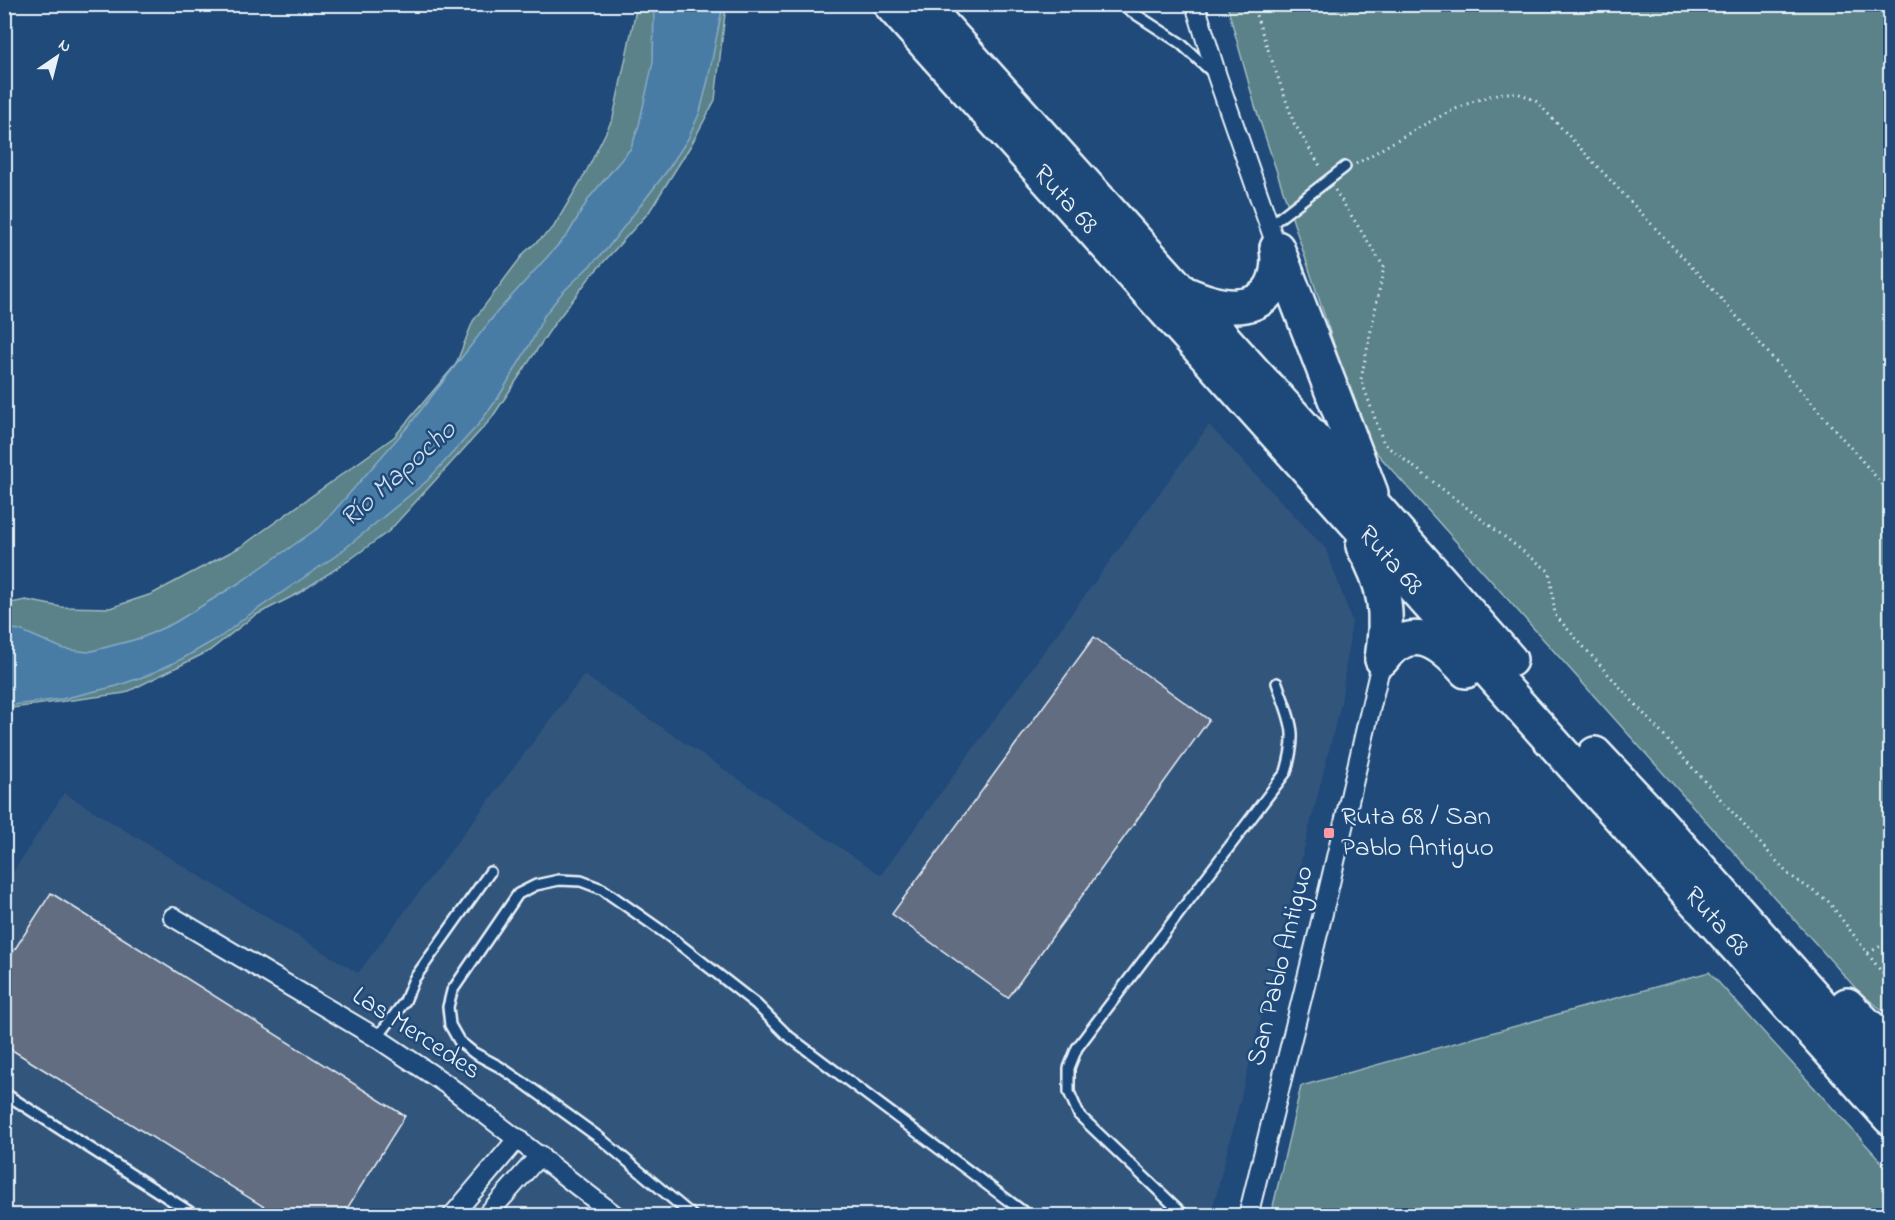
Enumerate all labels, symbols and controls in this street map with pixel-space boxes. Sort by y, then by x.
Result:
north arrow [27,27,87,87]
text: N [53,33,76,59]
street label: Ruta 68 [1023,156,1107,244]
water label: Río Mapocho [332,411,467,539]
street label: Ruta 68 [1348,517,1432,605]
place label: Ruta 68 / San Pablo Antiguo [1341,798,1494,868]
marker: Ruta 68 / San Pablo Antiguo [1322,826,1336,840]
street label: San Pablo Antiguo [1237,862,1325,1070]
street label: Ruta 68 [1674,878,1758,966]
street label: Las Mercedes [344,978,488,1090]

